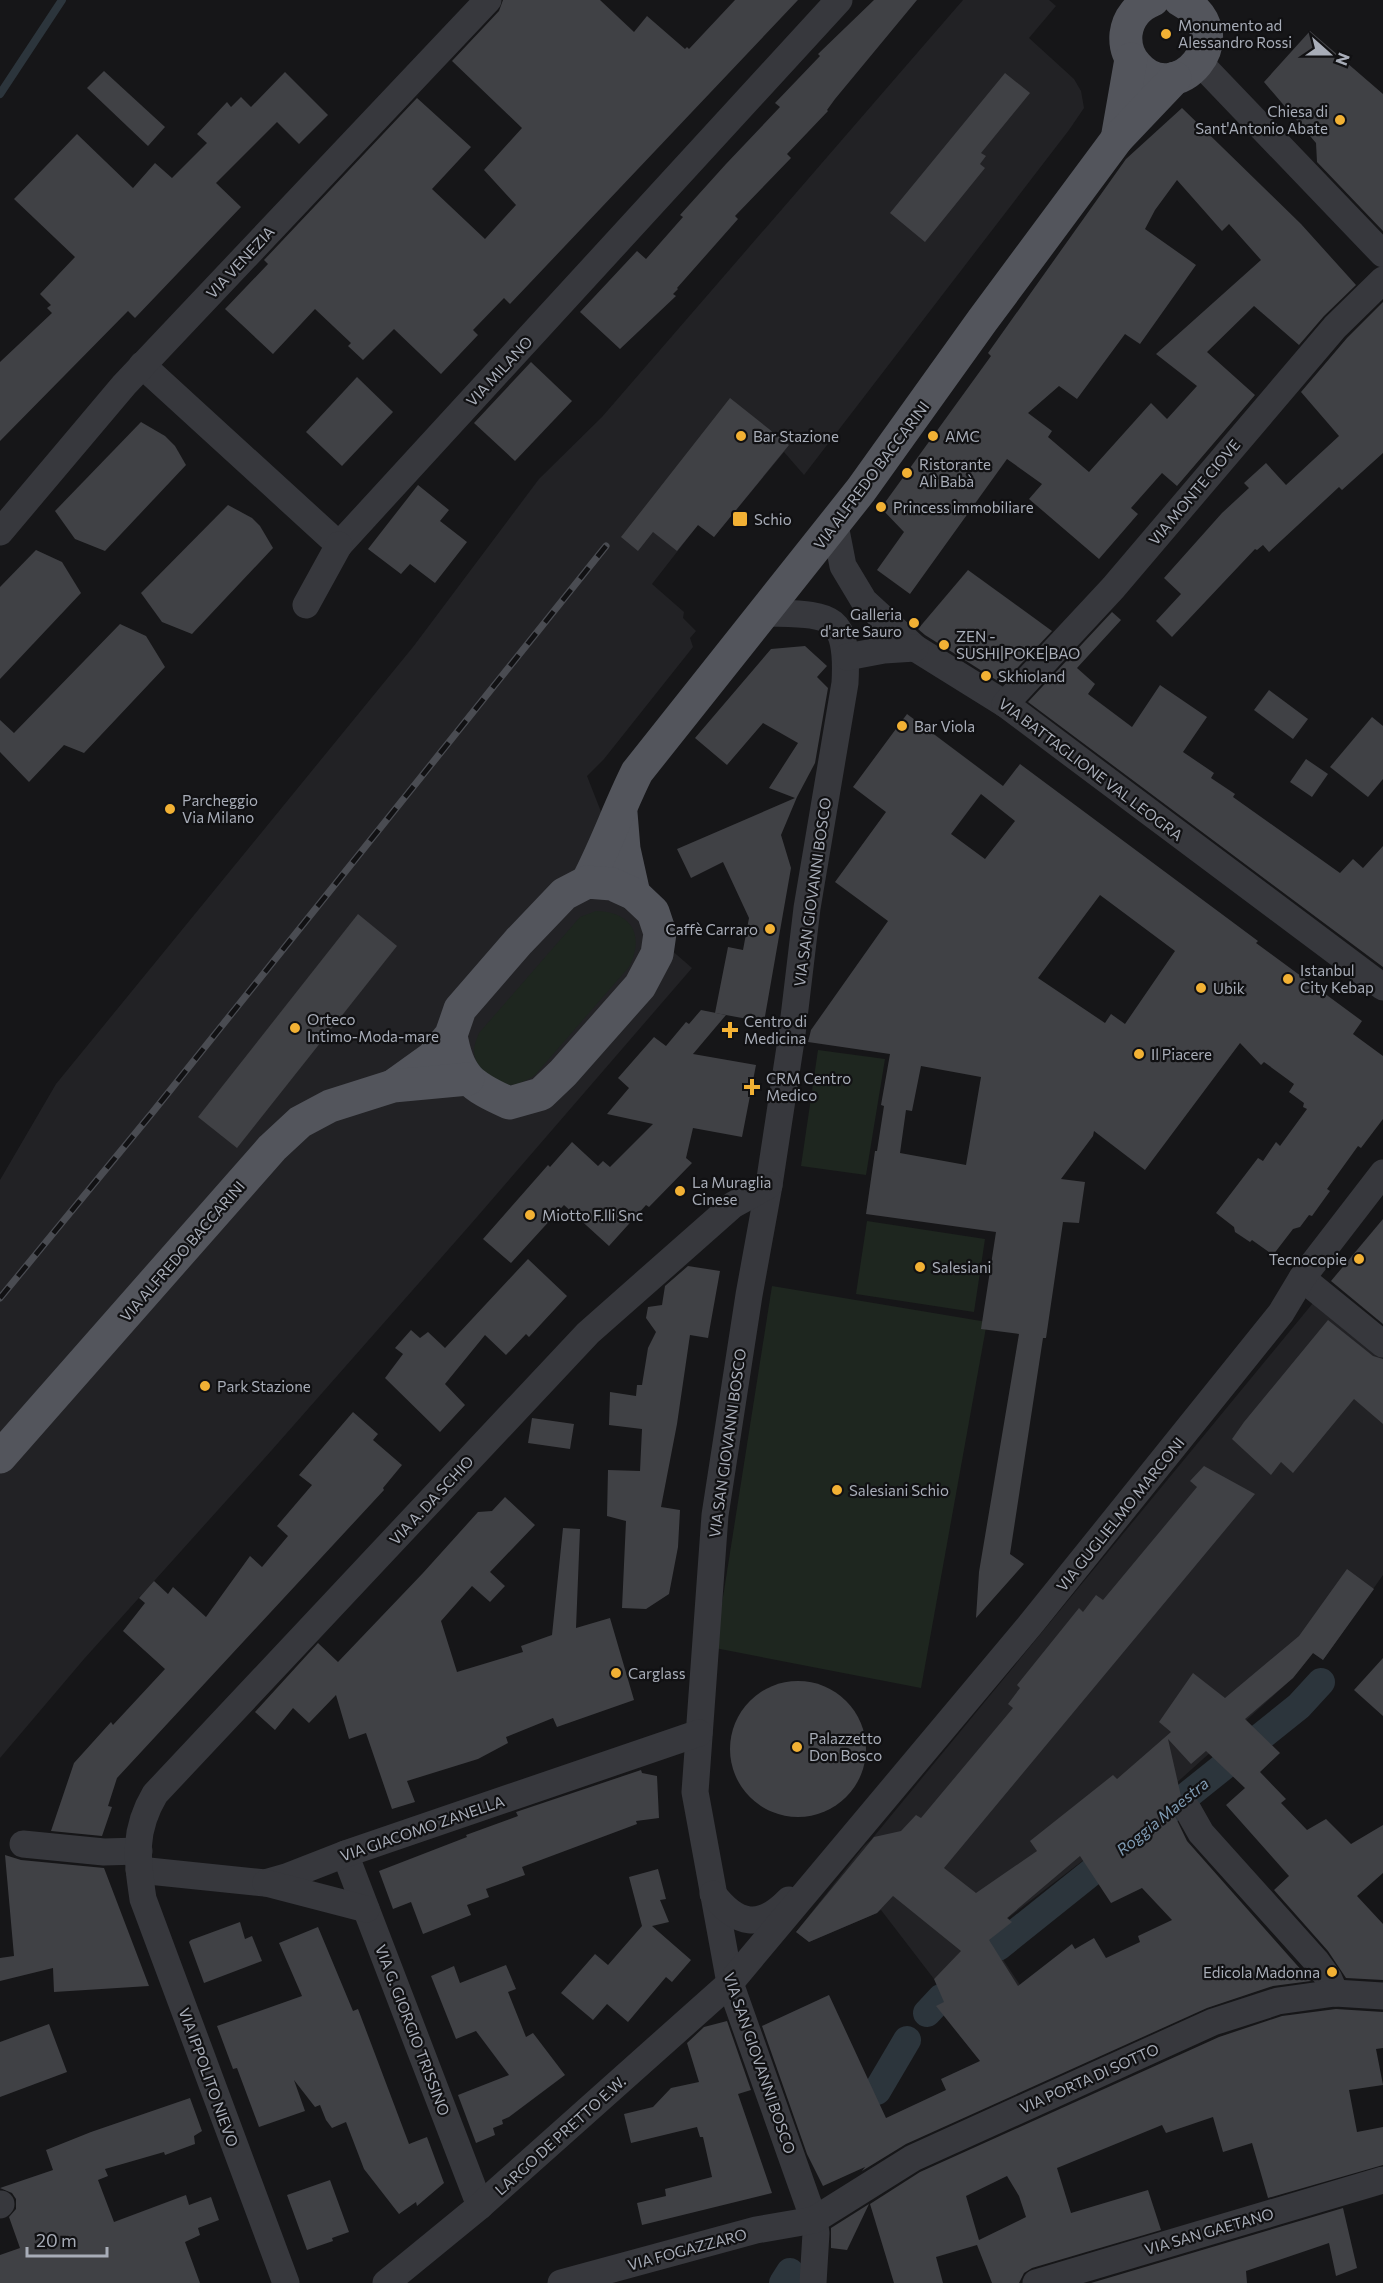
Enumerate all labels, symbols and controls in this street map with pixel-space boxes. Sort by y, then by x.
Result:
place label: Monumento ad Alessandro Rossi [1178,16,1292,51]
north arrow [1299,24,1359,84]
marker: Monumento ad Alessandro Rossi [1159,27,1173,41]
text: N [1332,51,1354,69]
place label: Chiesa di Sant'Antonio Abate [1195,102,1328,137]
marker: Chiesa di Sant'Antonio Abate [1333,113,1347,127]
street label: VIA VENEZIA [202,222,278,302]
street label: VIA MILANO [462,332,536,410]
street label: VIA ALFREDO BACCARINI [809,397,933,553]
place label: Bar Stazione [753,427,839,445]
place label: AMC [945,427,980,445]
marker: Bar Stazione [734,429,748,443]
marker: AMC [926,429,940,443]
street label: VIA MONTE CIOVE [1145,435,1243,548]
place label: Ristorante Alì Babà [919,455,991,490]
marker: Ristorante Alì Babà [900,466,914,480]
place label: Princess immobiliare [893,498,1034,516]
marker: Princess immobiliare [874,500,888,514]
marker: Schio [731,510,749,528]
place label: Schio [754,510,792,528]
place label: Galleria d'arte Sauro [820,605,902,640]
marker: Galleria d'arte Sauro [907,616,921,630]
place label: ZEN - SUSHI|POKE|BAO [956,627,1080,662]
marker: ZEN - SUSHI|POKE|BAO [937,638,951,652]
place label: Skhioland [998,667,1065,685]
marker: Skhioland [979,669,993,683]
street label: VIA BATTAGLIONE VAL LEOGRA [996,694,1186,844]
place label: Bar Viola [914,717,975,735]
marker: Bar Viola [895,719,909,733]
place label: Parcheggio Via Milano [182,791,258,826]
street label: VIA SAN GIOVANNI BOSCO [790,796,834,988]
marker: Parcheggio Via Milano [163,802,177,816]
place label: Caffè Carraro [665,920,758,938]
marker: Caffè Carraro [763,922,777,936]
place label: Istanbul City Kebap [1300,961,1374,996]
marker: Istanbul City Kebap [1281,972,1295,986]
place label: Ubik [1213,979,1245,997]
marker: Ubik [1194,981,1208,995]
place label: Orteco Intimo-Moda-mare [307,1010,439,1045]
place label: Centro di Medicina [744,1012,807,1047]
marker: Orteco Intimo-Moda-mare [288,1021,302,1035]
marker: Centro di Medicina [721,1021,739,1039]
place label: Il Piacere [1151,1045,1212,1063]
marker: Il Piacere [1132,1047,1146,1061]
place label: CRM Centro Medico [766,1069,851,1104]
marker: CRM Centro Medico [743,1078,761,1096]
place label: La Muraglia Cinese [692,1173,771,1208]
street label: VIA ALFREDO BACCARINI [116,1177,248,1325]
marker: La Muraglia Cinese [673,1184,687,1198]
place label: Miotto F.lli Snc [542,1206,643,1224]
marker: Miotto F.lli Snc [523,1208,537,1222]
place label: Tecnocopie [1269,1250,1347,1268]
marker: Tecnocopie [1352,1252,1366,1266]
place label: Salesiani [932,1258,991,1276]
marker: Salesiani [913,1260,927,1274]
street label: VIA SAN GIOVANNI BOSCO [705,1347,749,1539]
place label: Park Stazione [217,1377,311,1395]
marker: Park Stazione [198,1379,212,1393]
street label: VIA GUGLIELMO MARCONI [1052,1433,1188,1595]
street label: VIA A. DA SCHIO [385,1452,477,1548]
place label: Salesiani Schio [849,1481,949,1499]
marker: Salesiani Schio [830,1483,844,1497]
place label: Carglass [628,1664,686,1682]
marker: Carglass [609,1666,623,1680]
place label: Palazzetto Don Bosco [809,1729,882,1764]
marker: Palazzetto Don Bosco [790,1740,804,1754]
water label: Roggia Maestra [1112,1773,1212,1859]
street label: VIA GIACOMO ZANELLA [338,1791,506,1865]
street label: VIA G. GIORGIO TRISSINO [372,1942,454,2118]
place label: Edicola Madonna [1203,1963,1320,1981]
marker: Edicola Madonna [1325,1965,1339,1979]
street label: VIA SAN GIOVANNI BOSCO [720,1970,800,2156]
street label: VIA IPPOLITO NIEVO [175,2005,243,2149]
street label: VIA PORTA DI SOTTO [1017,2039,1161,2117]
street label: LARGO DE PRETTO E.W. [491,2072,629,2198]
street label: VIA SAN GAETANO [1142,2204,1276,2258]
scale bar [27,2220,106,2258]
street label: VIA FOGAZZARO [626,2224,748,2274]
text: 20 m [36,2229,77,2251]

